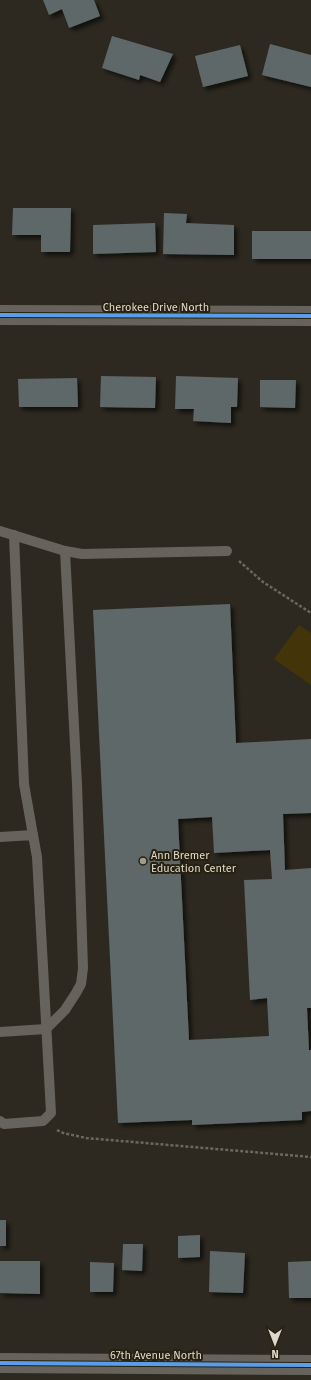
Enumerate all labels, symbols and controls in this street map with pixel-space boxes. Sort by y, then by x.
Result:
street label: Cherokee Drive North [103,301,209,314]
place label: Ann Bremer Education Center [151,849,237,875]
marker: Ann Bremer Education Center [138,856,148,866]
north arrow [255,1324,295,1364]
text: N [271,1347,279,1360]
street label: 67th Avenue North [110,1349,202,1362]

